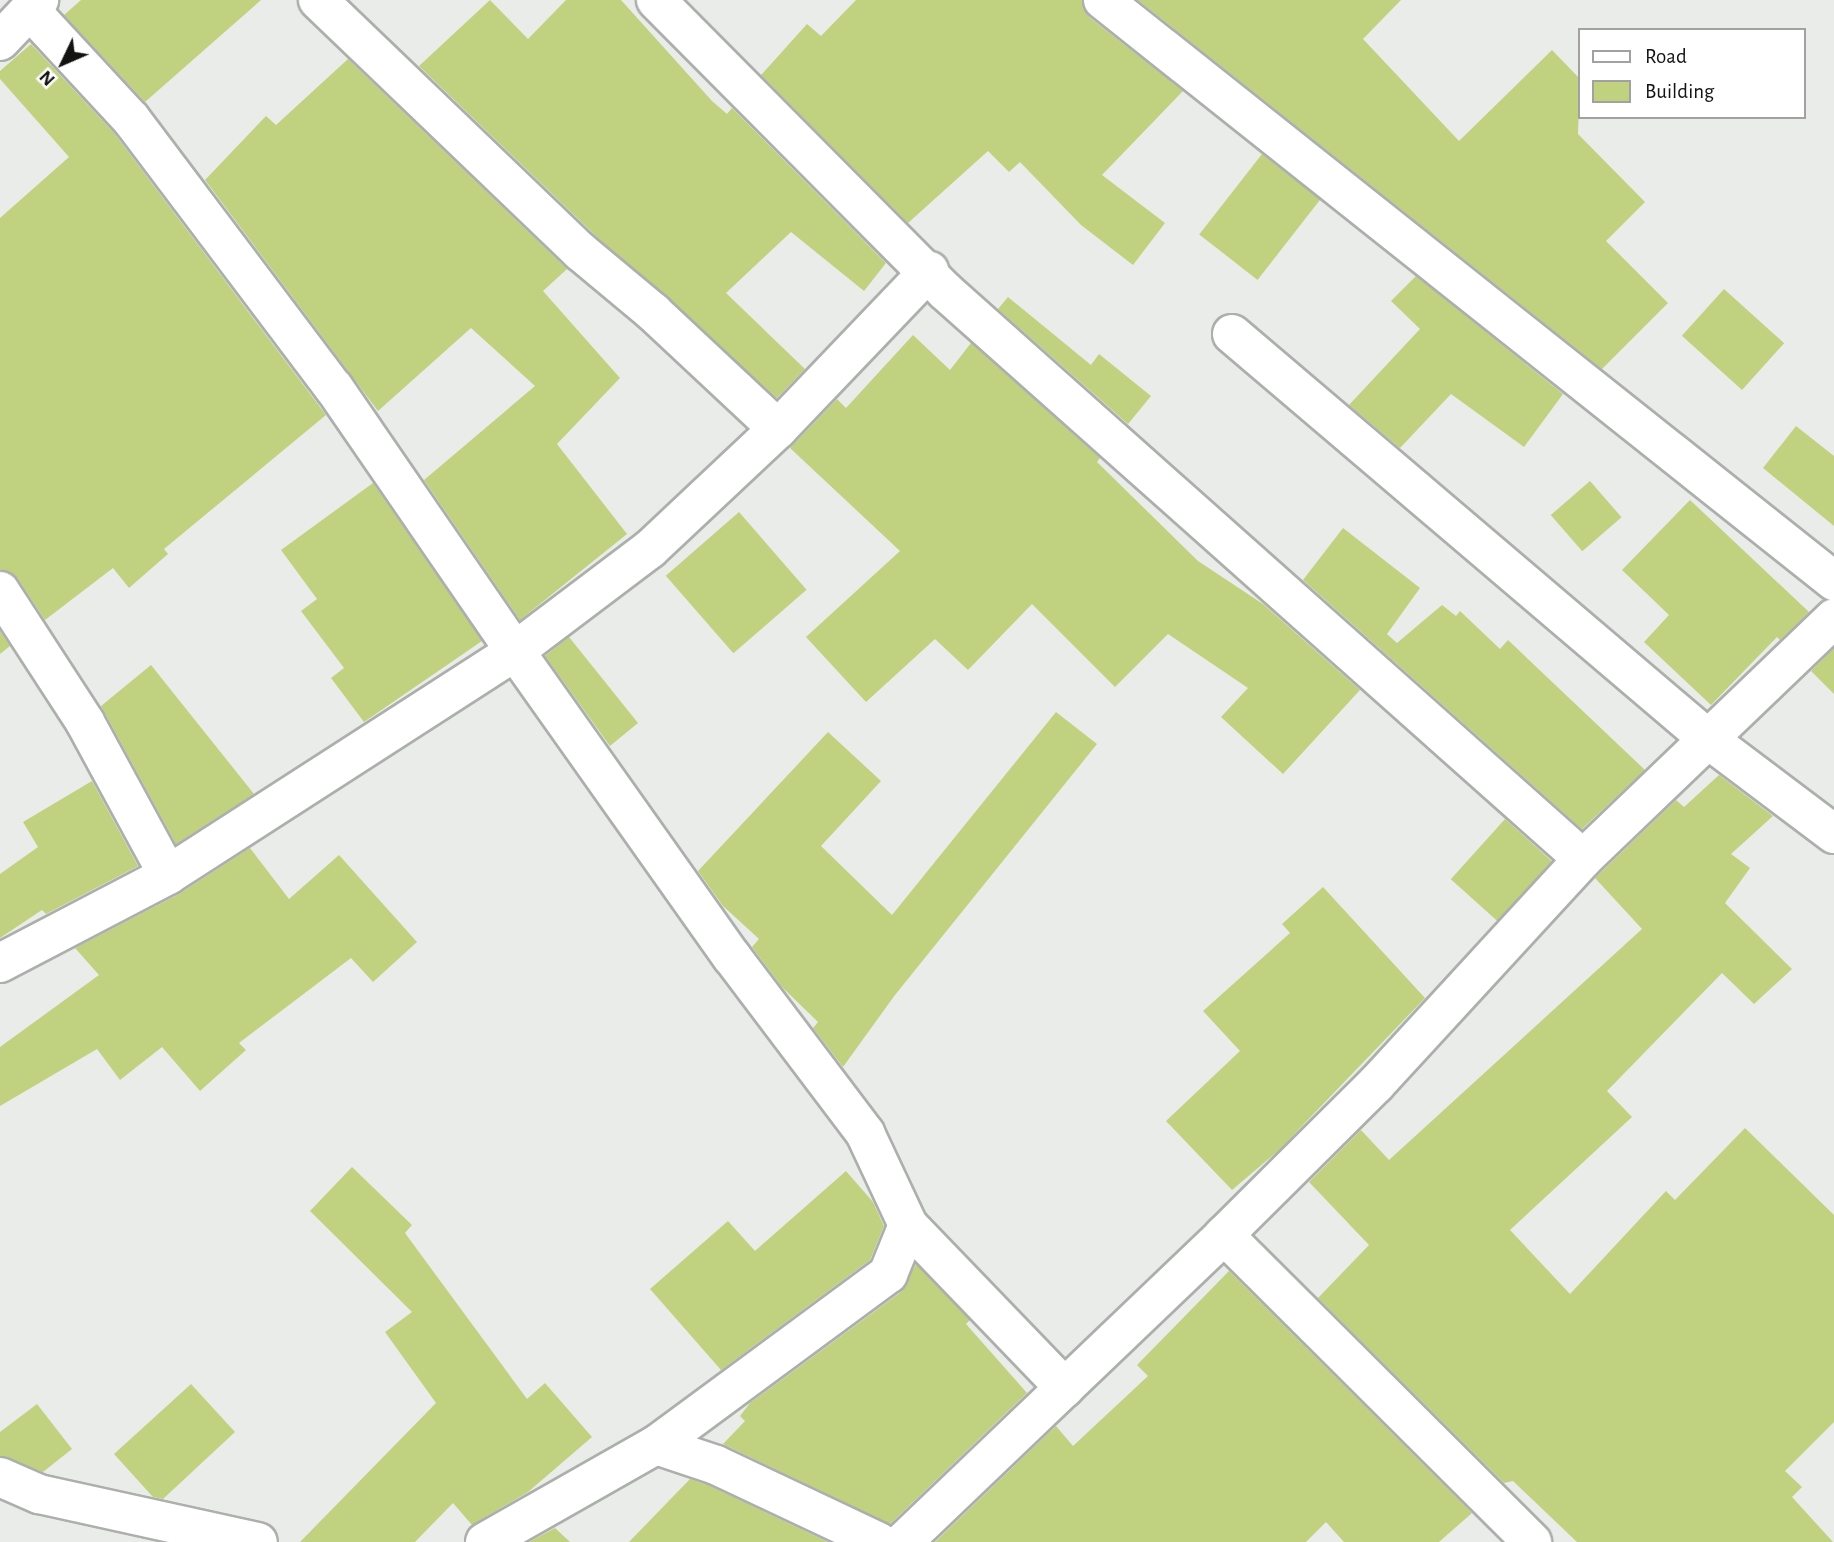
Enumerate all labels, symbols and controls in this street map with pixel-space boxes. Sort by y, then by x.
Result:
north arrow [28,28,98,98]
legend [1578,28,1806,119]
text: Road [1645,46,1687,67]
text: N [36,67,59,89]
text: Building [1645,81,1714,102]

